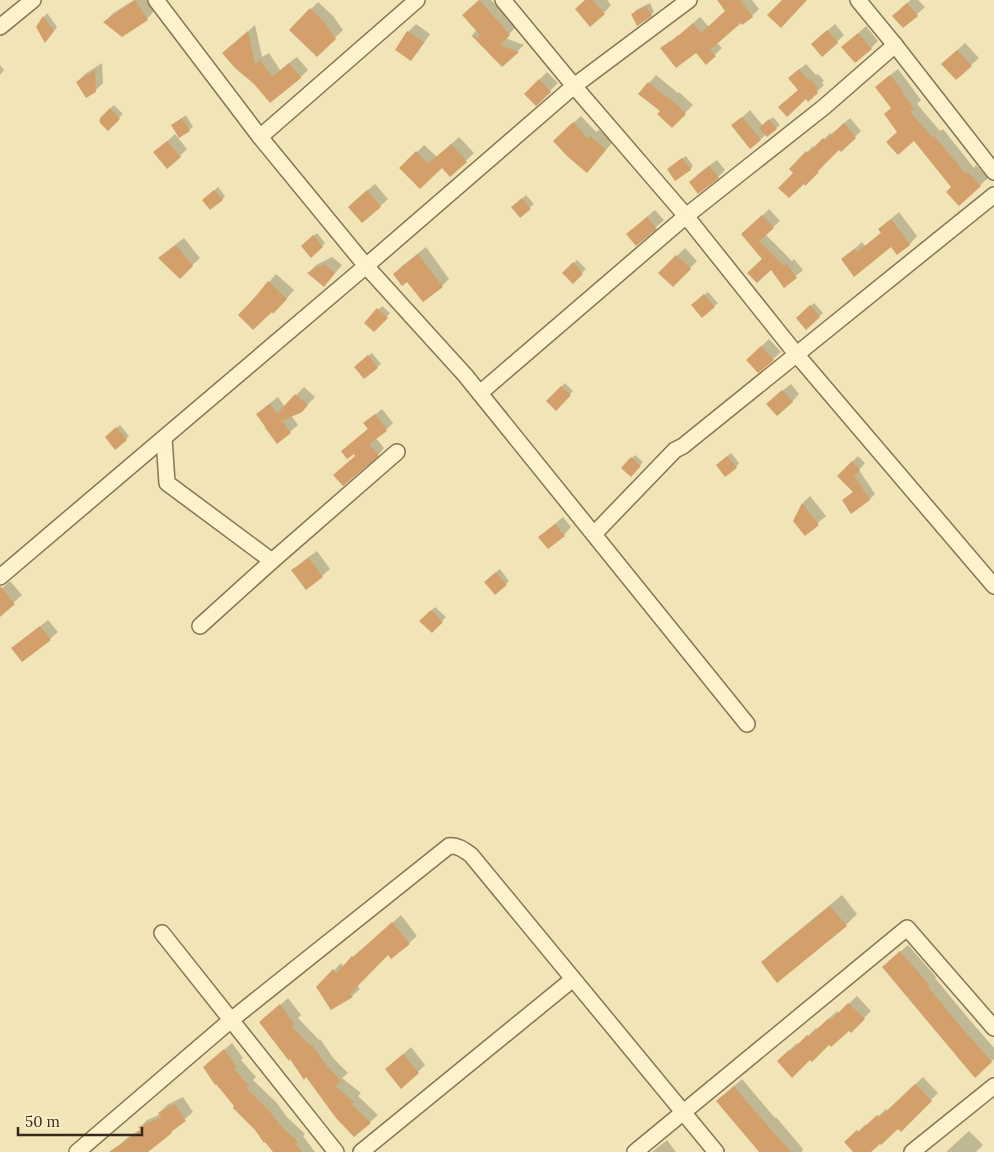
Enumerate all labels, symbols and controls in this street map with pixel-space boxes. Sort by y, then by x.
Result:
scale bar [18,1104,141,1136]
text: 50 m [25,1112,60,1131]

